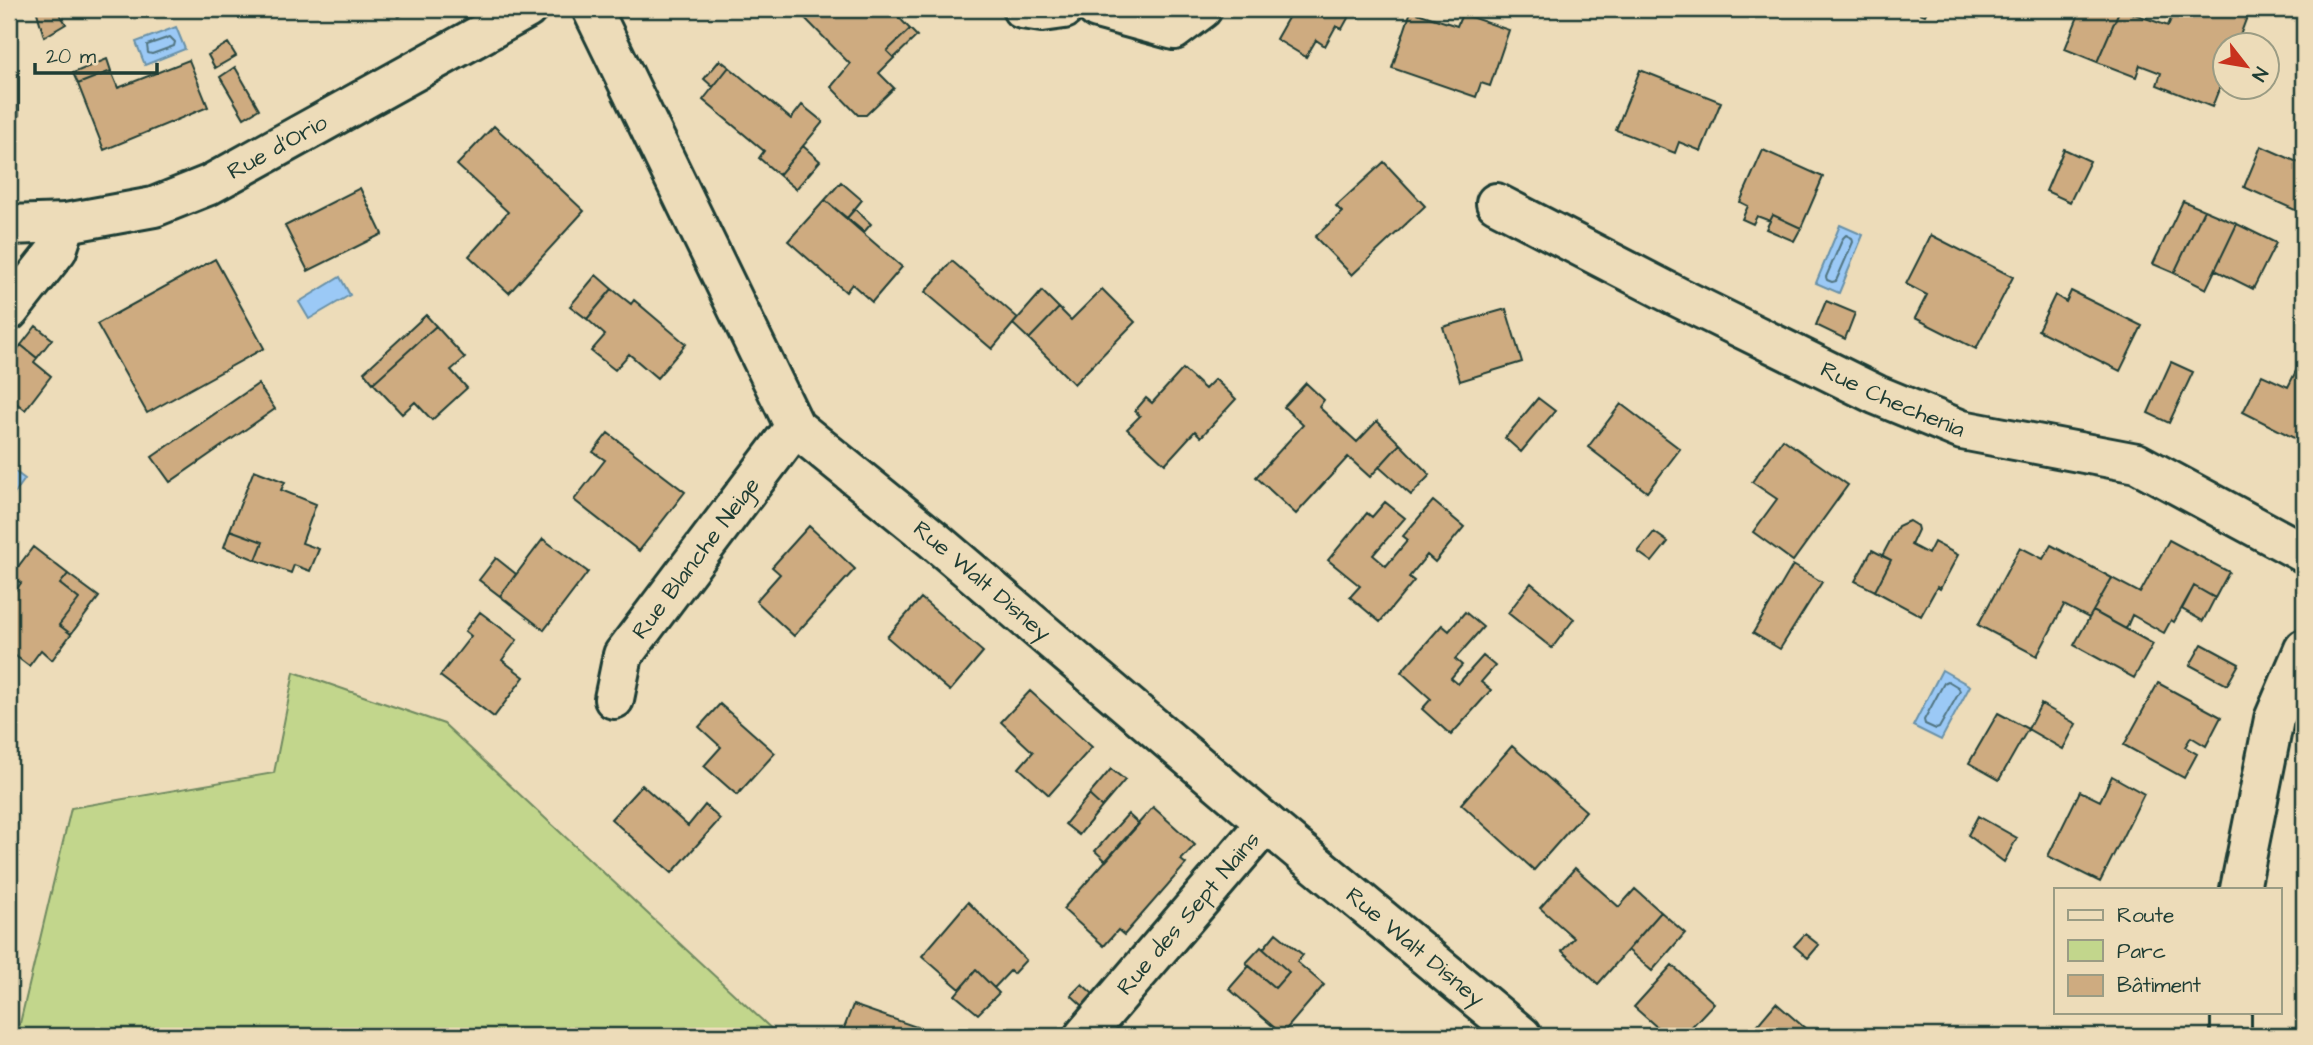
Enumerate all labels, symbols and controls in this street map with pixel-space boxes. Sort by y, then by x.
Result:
scale bar [35,32,158,76]
north arrow [2212,32,2282,102]
text: 20 m [46,42,97,71]
text: N [2245,62,2274,86]
street label: Rue d'Orio [222,106,333,188]
street label: Rue Chechenia [1815,354,1970,446]
street label: Rue Blanche Neige [624,471,767,646]
street label: Rue Walt Disney [906,513,1058,650]
street label: Rue des Sept Nains [1110,825,1268,1002]
street label: Rue Walt Disney [1339,880,1492,1015]
legend [2054,888,2282,1014]
text: Route [2117,901,2174,930]
text: Parc [2117,937,2166,966]
text: Bâtiment [2117,971,2201,1000]

